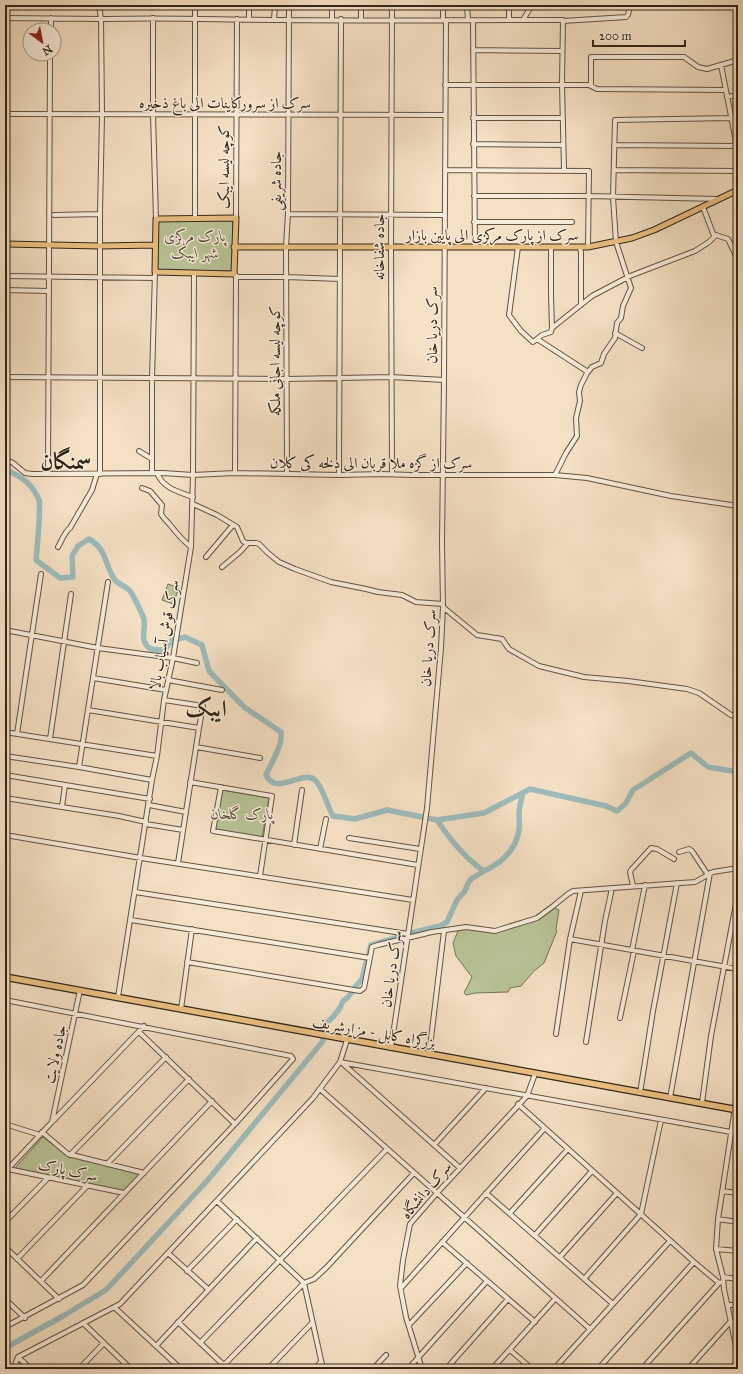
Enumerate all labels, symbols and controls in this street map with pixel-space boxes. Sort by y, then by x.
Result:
north arrow [22,22,62,62]
scale bar [593,22,685,48]
text: 200 m [599,29,632,43]
text: N [39,42,54,58]
street label: سرک از سرورکاینات الی باغ ذخیره [139,94,311,116]
street label: کوچه لیسه ایبک [215,125,235,209]
street label: جاده شریفی [267,151,287,211]
street label: جاده شفاخانه [370,214,388,280]
street label: سرک از پارک مرکزی الی پایین بازار [404,226,578,246]
park label: پارک مرکزی شهر ایبک [164,227,227,263]
street label: سرک دریا خان [423,286,442,364]
street label: کوچه لیسه اجانی ملکه [266,306,286,416]
district label: سمنگان [40,446,92,475]
street label: سرک از گزه ملا قربان الی دلخه کی کلان [270,453,472,473]
street label: سرک قوش آسیاب بالا [145,578,184,692]
street label: سرک دریا خان [416,609,441,687]
district label: ایبک [185,694,227,723]
park label: پارک گلخان [210,805,275,825]
street label: سرک دریا خان [377,929,406,1009]
street label: بزرگراه کابل - مزارشریف [311,1011,438,1054]
street label: جاده ولایت [40,1023,71,1085]
street label: سرک پارک [36,1155,100,1187]
street label: سرک دانشگاه [396,1157,456,1223]

